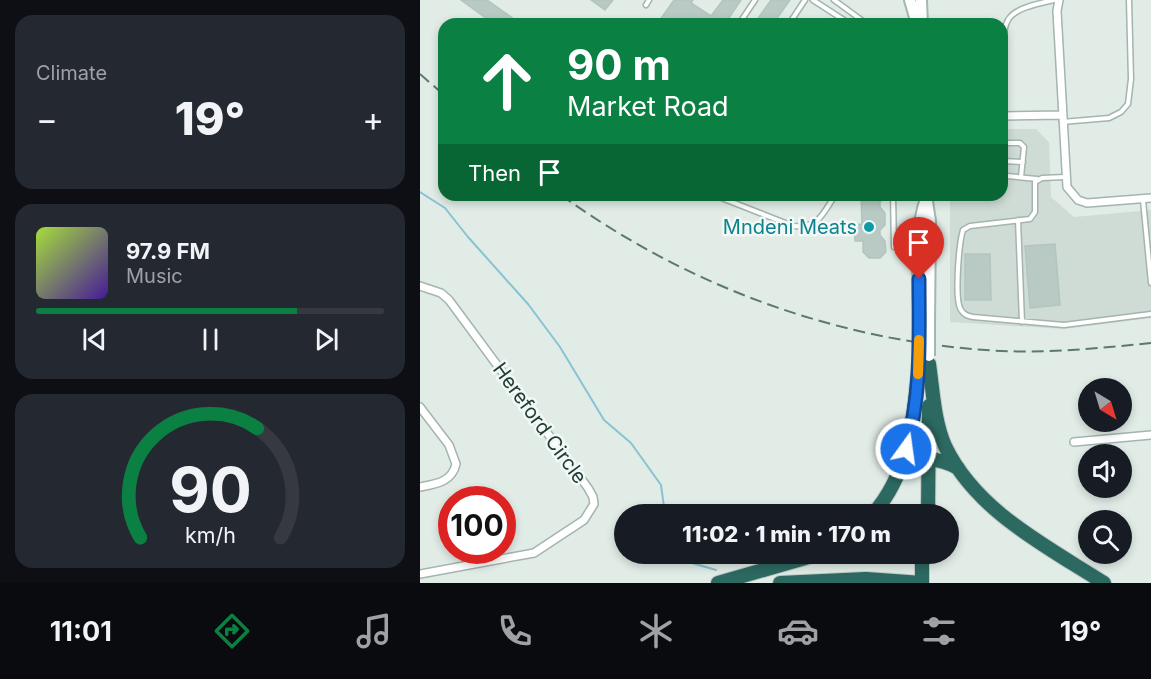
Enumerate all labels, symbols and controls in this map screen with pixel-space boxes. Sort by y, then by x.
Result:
text: 90 m [567,39,671,90]
icon: ahead [468,42,546,120]
text: Climate [36,61,107,85]
text: Market Road [567,90,729,123]
text: 19° [175,91,245,146]
text: − [36,99,58,139]
text: + [362,99,384,139]
icon: arrive [533,156,566,189]
text: Then [468,160,521,186]
place label: Mndeni Meats [723,215,857,239]
pin [893,217,944,279]
marker: Mndeni Meats [862,220,876,234]
icon: arrive [902,226,935,259]
text: 97.9 FM [126,238,210,264]
text: Music [126,264,183,288]
icon: previous [78,323,111,356]
icon: pause [194,323,227,356]
icon: next [310,323,343,356]
street label: Hereford Circle [488,358,592,488]
north arrow [1078,378,1132,432]
map controls [1078,378,1132,564]
position arrow [874,417,938,481]
button: sound [1078,444,1132,498]
text: 90 [169,452,251,527]
speed limit sign: 100 [438,486,516,564]
button: search [1078,510,1132,564]
text: 11:02 · 1 min · 170 m [682,521,891,547]
text: km/h [185,522,235,548]
icon: directions [211,610,253,652]
icon: music [353,610,395,652]
icon: phone [494,610,536,652]
icon: climate [635,610,677,652]
icon: car [777,610,819,652]
icon: filters [918,610,960,652]
text: 11:01 [50,615,112,648]
text: 19° [1060,615,1101,648]

